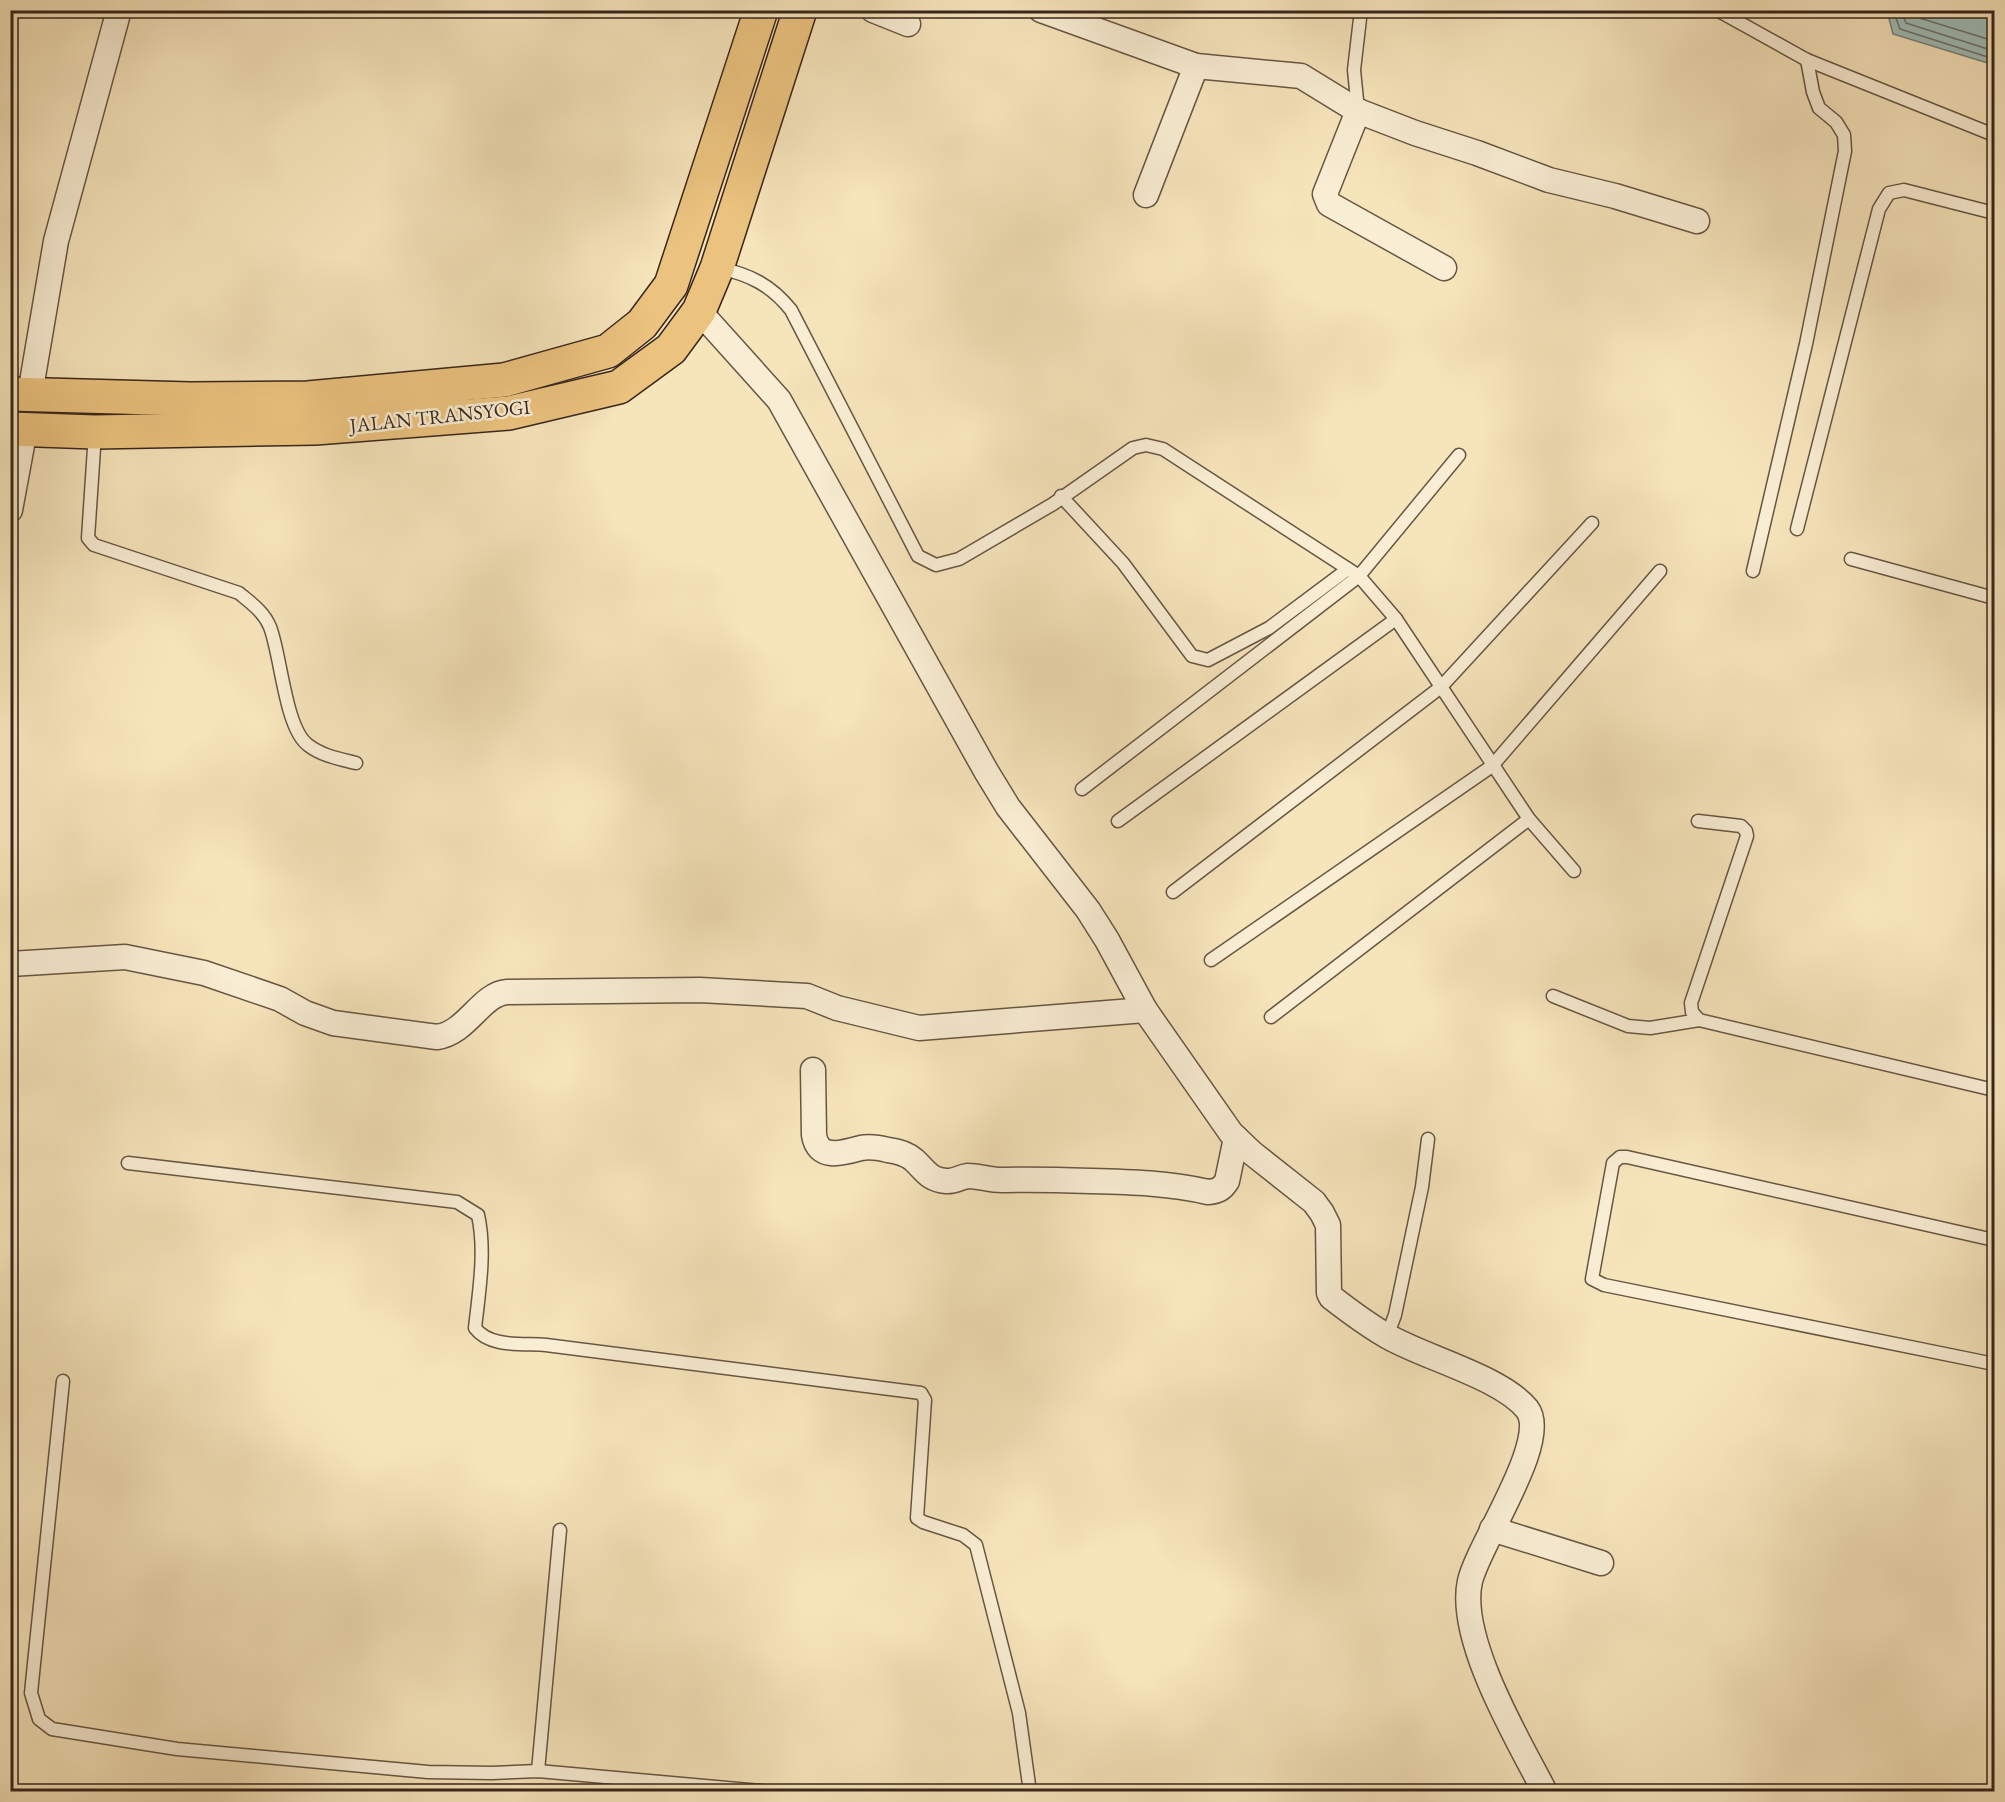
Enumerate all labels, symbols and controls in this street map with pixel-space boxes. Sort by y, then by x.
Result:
street label: JALAN TRANSYOGI [347,394,532,439]

